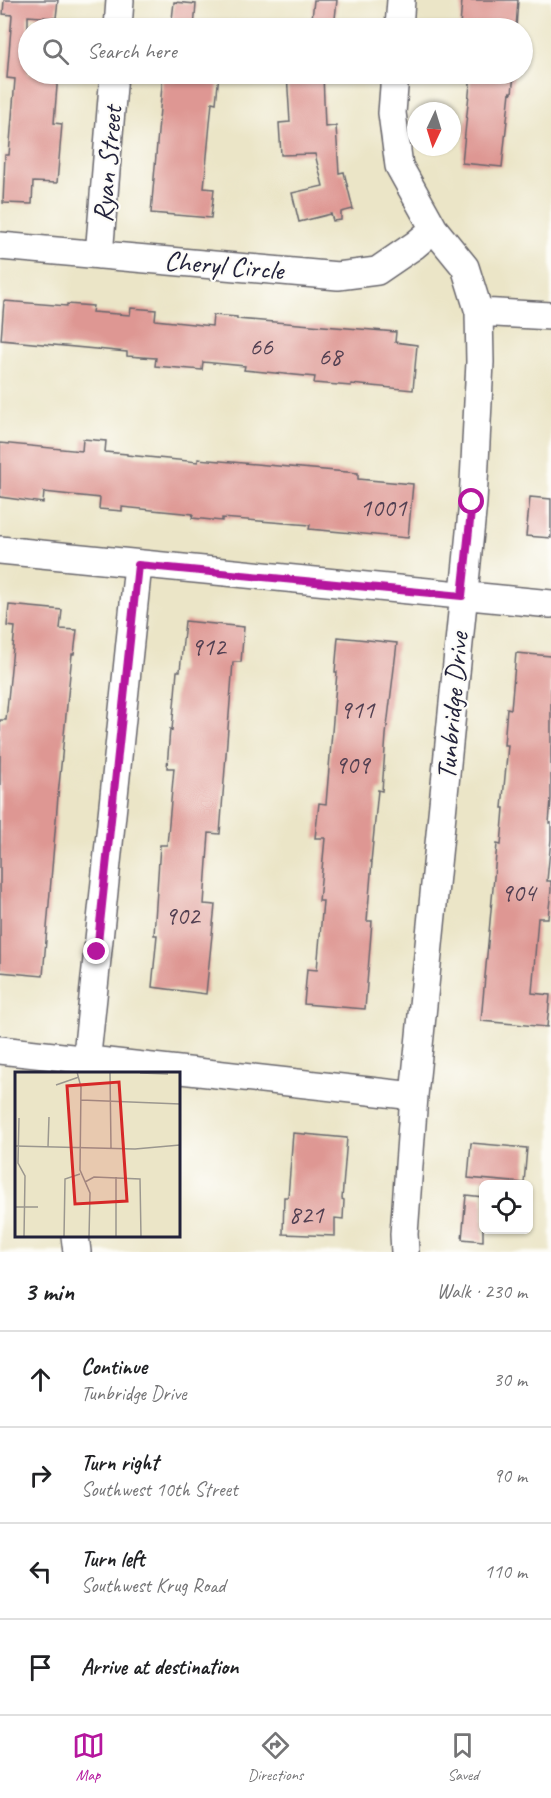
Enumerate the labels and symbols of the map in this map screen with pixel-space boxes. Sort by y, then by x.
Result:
street label: Ryan Street [84,102,130,224]
north arrow [407,102,461,156]
street label: Cheryl Circle [163,242,287,288]
house number: 66 [249,330,274,363]
house number: 68 [318,340,344,373]
route start [458,488,484,514]
house number: 1001 [360,491,408,524]
street label: Tunbridge Drive [428,629,476,781]
house number: 912 [190,630,228,663]
house number: 911 [339,693,376,726]
house number: 909 [334,748,372,781]
house number: 904 [500,876,538,909]
house number: 902 [164,899,202,932]
route end [83,938,109,964]
inset map [15,1072,180,1237]
house number: 821 [288,1198,325,1231]

